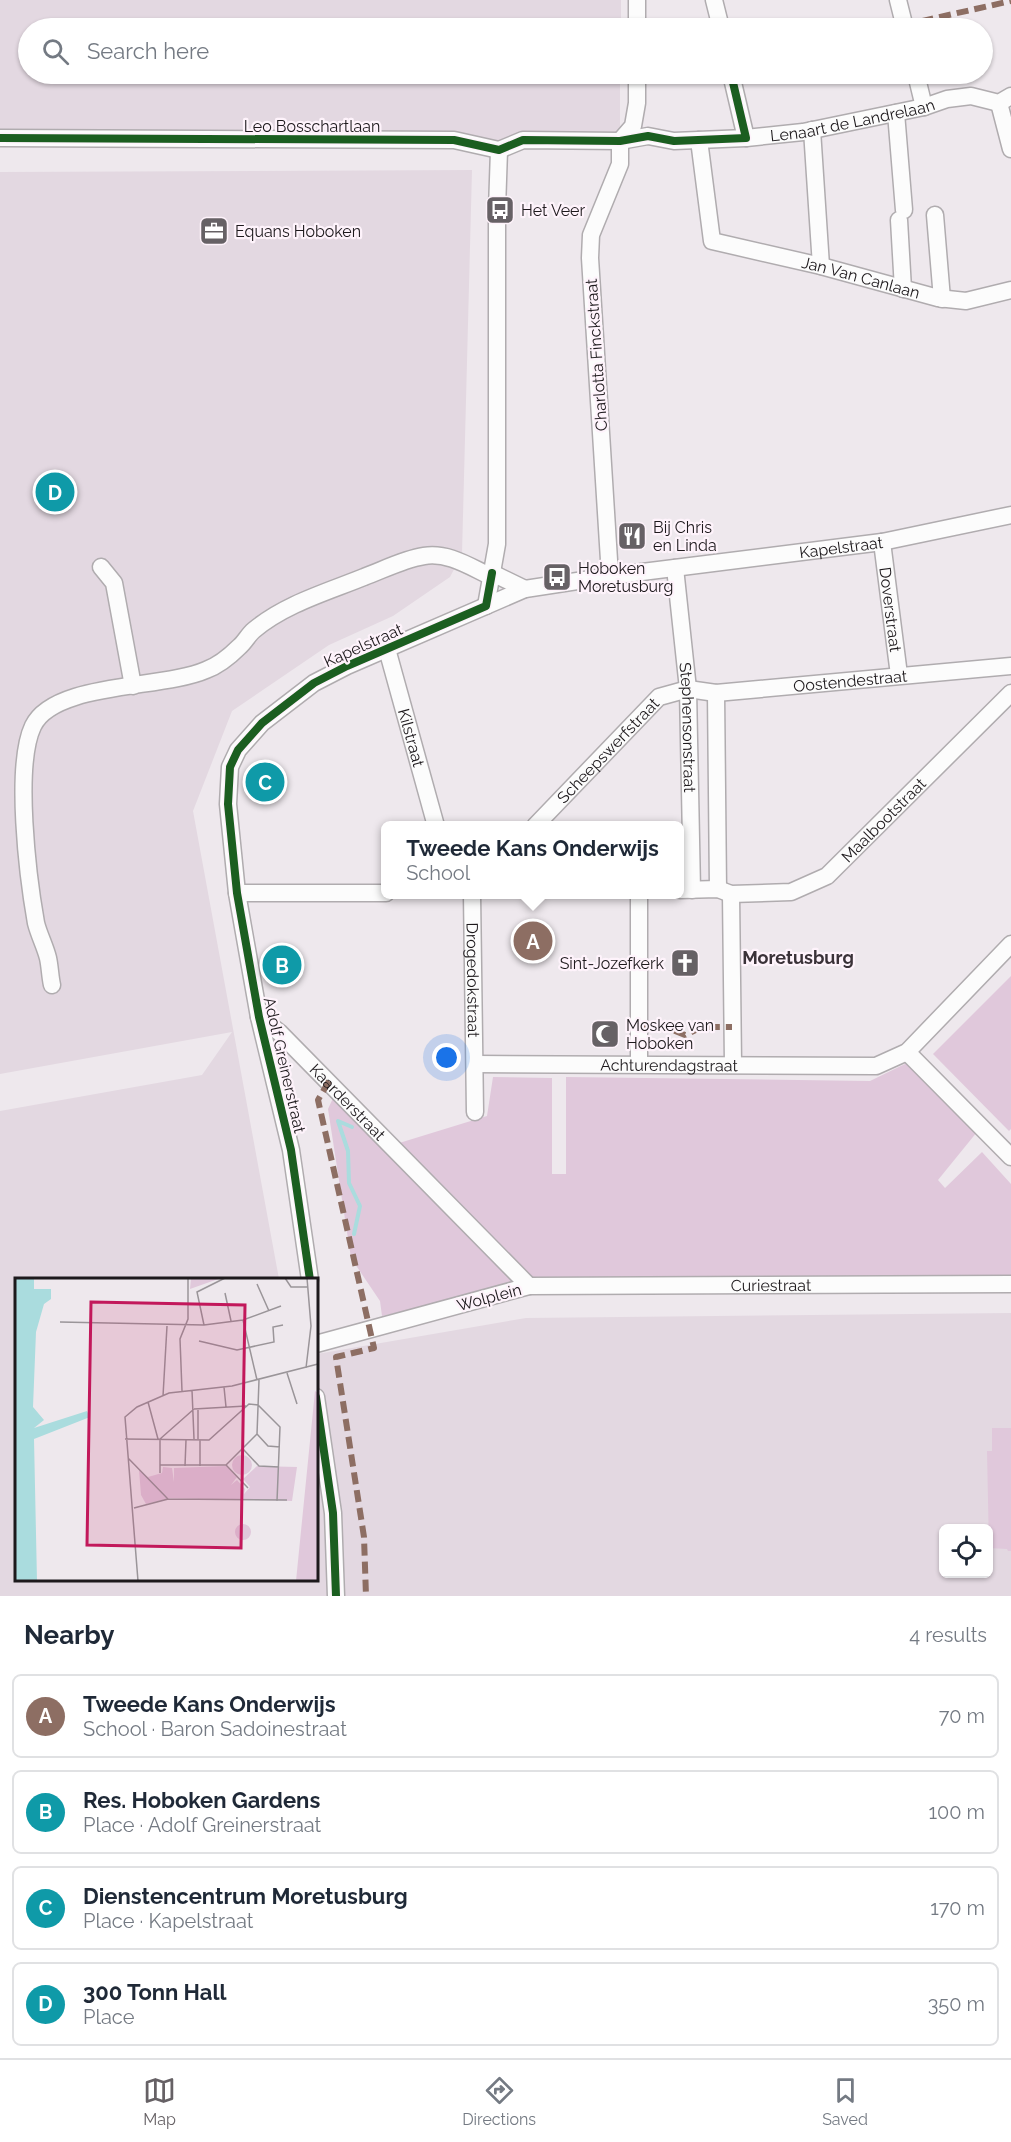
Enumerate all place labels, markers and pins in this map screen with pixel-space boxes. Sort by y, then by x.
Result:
bus stop icon: Het Veer [484,194,516,226]
place label: Het Veer [521,201,585,220]
office icon: Equans Hoboken [198,215,230,247]
place label: Equans Hoboken [235,222,361,241]
pin: D [36,470,74,514]
place label: Bij Chris en Linda [653,518,717,555]
restaurant icon: Bij Chris en Linda [616,520,648,552]
place label: Hoboken Moretusburg [578,559,673,596]
bus stop icon: Hoboken Moretusburg [541,561,573,593]
pin: C [246,760,284,804]
pin: A [514,918,552,964]
pin: B [262,942,302,988]
church icon: Sint-Jozefkerk [669,947,701,979]
place label: Sint-Jozefkerk [560,954,665,973]
place label: Moskee van Hoboken [626,1016,714,1053]
mosque icon: Moskee van Hoboken [589,1018,621,1050]

